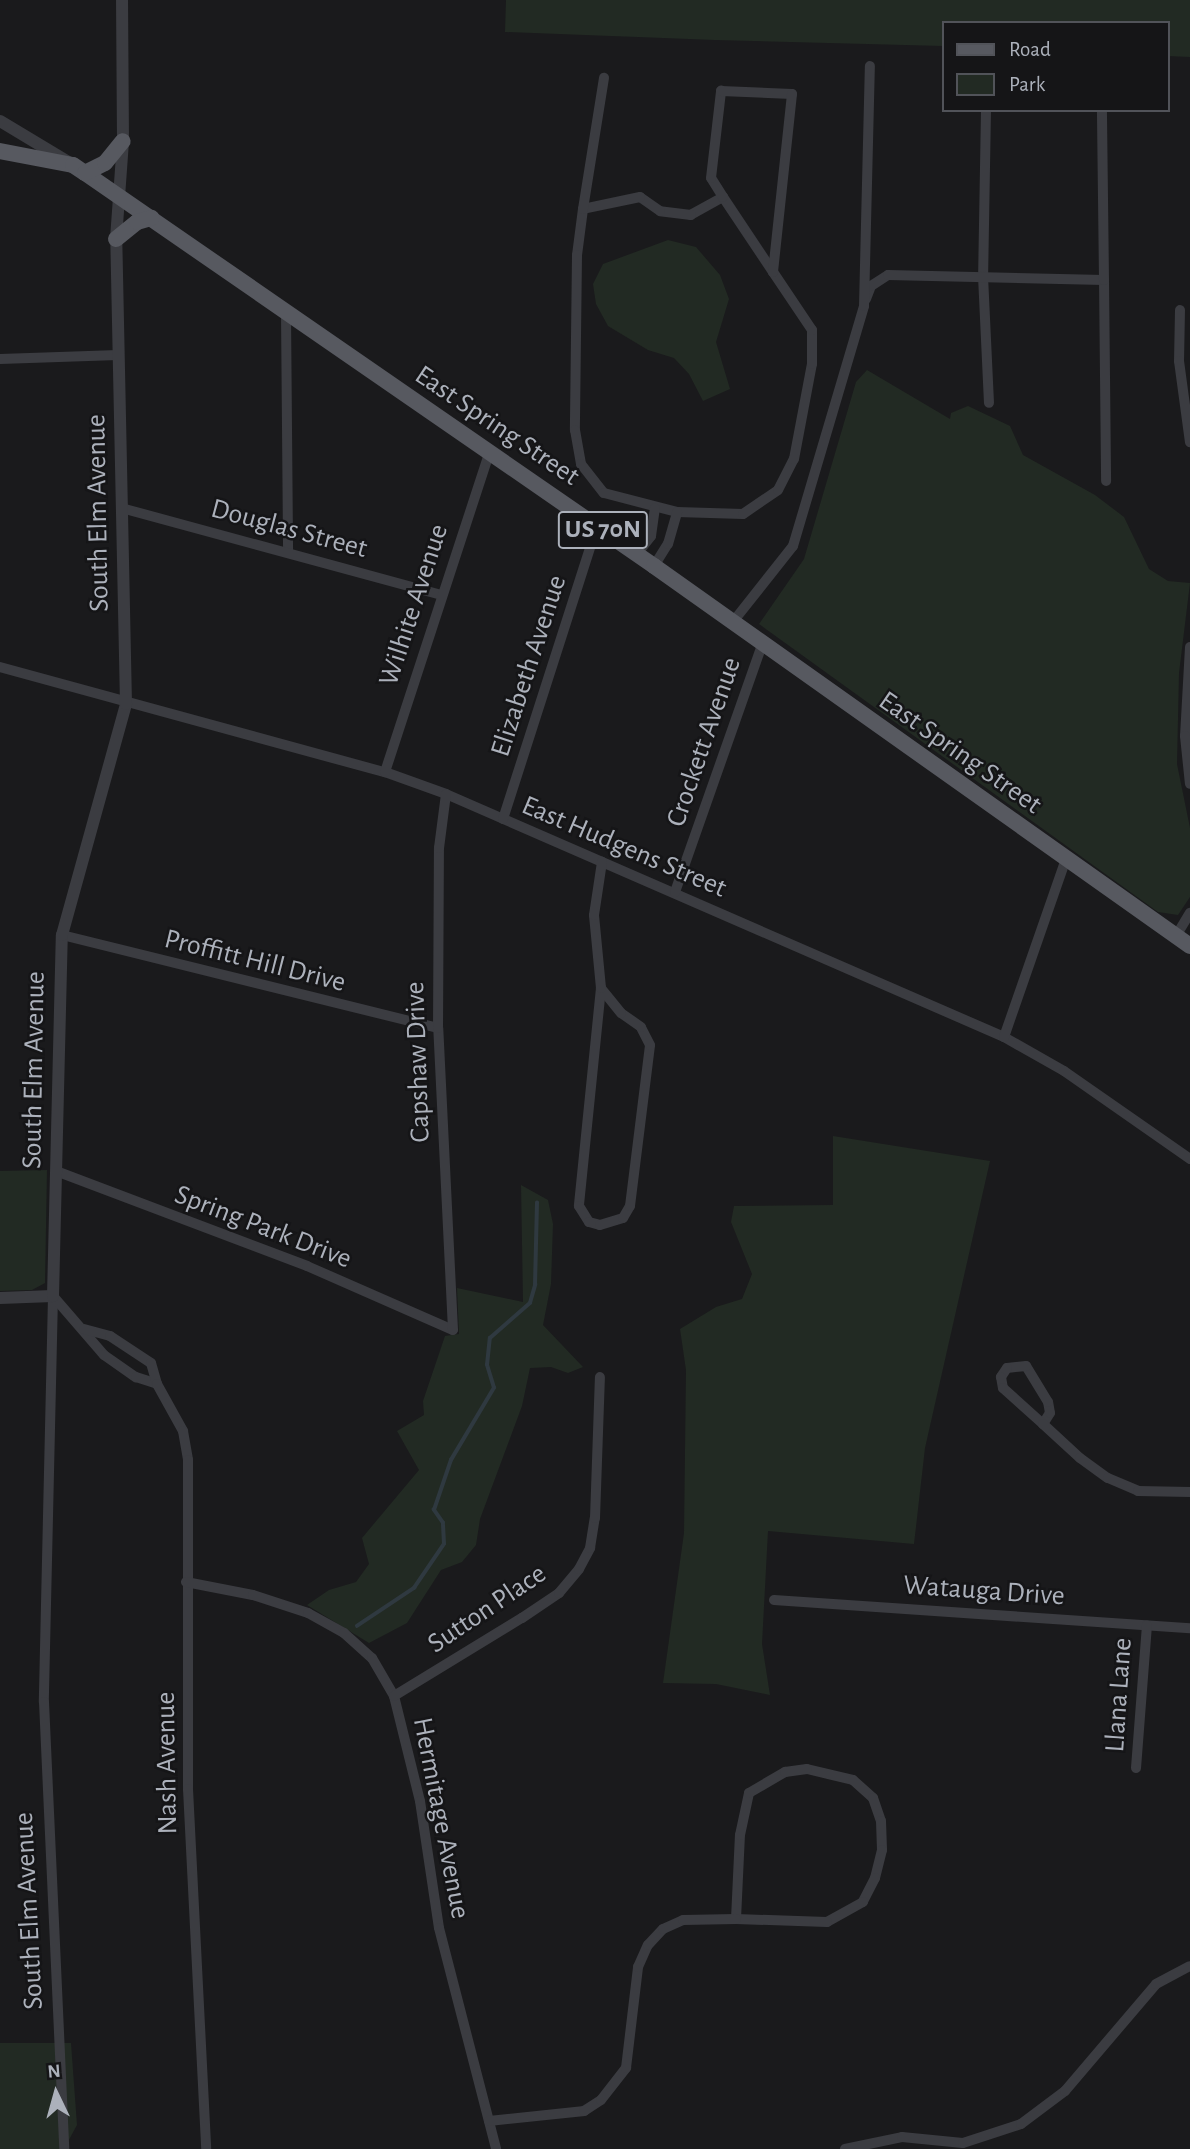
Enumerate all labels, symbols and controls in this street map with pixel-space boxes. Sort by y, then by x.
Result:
legend [942,21,1169,112]
text: Road [1009,39,1051,60]
text: Park [1009,74,1045,95]
street label: East Spring Street [408,359,586,493]
street label: South Elm Avenue [79,414,117,612]
street label: Douglas Street [207,492,371,566]
road number: US 70N [558,508,648,552]
street label: Wilhite Avenue [372,520,456,690]
street label: Elizabeth Avenue [484,571,574,761]
street label: Crockett Avenue [659,653,749,831]
street label: East Spring Street [872,684,1048,822]
street label: East Hudgens Street [517,789,731,905]
street label: Proffitt Hill Drive [161,922,349,1000]
street label: South Elm Avenue [15,971,53,1169]
street label: Capshaw Drive [398,981,438,1143]
street label: Spring Park Drive [170,1178,356,1276]
street label: Sutton Place [421,1557,553,1661]
street label: Watauga Drive [902,1569,1066,1613]
street label: Llana Lane [1098,1637,1140,1753]
street label: Nash Avenue [149,1691,185,1835]
street label: Hermitage Avenue [405,1714,477,1922]
street label: South Elm Avenue [7,1811,51,2011]
north arrow [21,2058,91,2128]
text: N [47,2062,62,2082]

